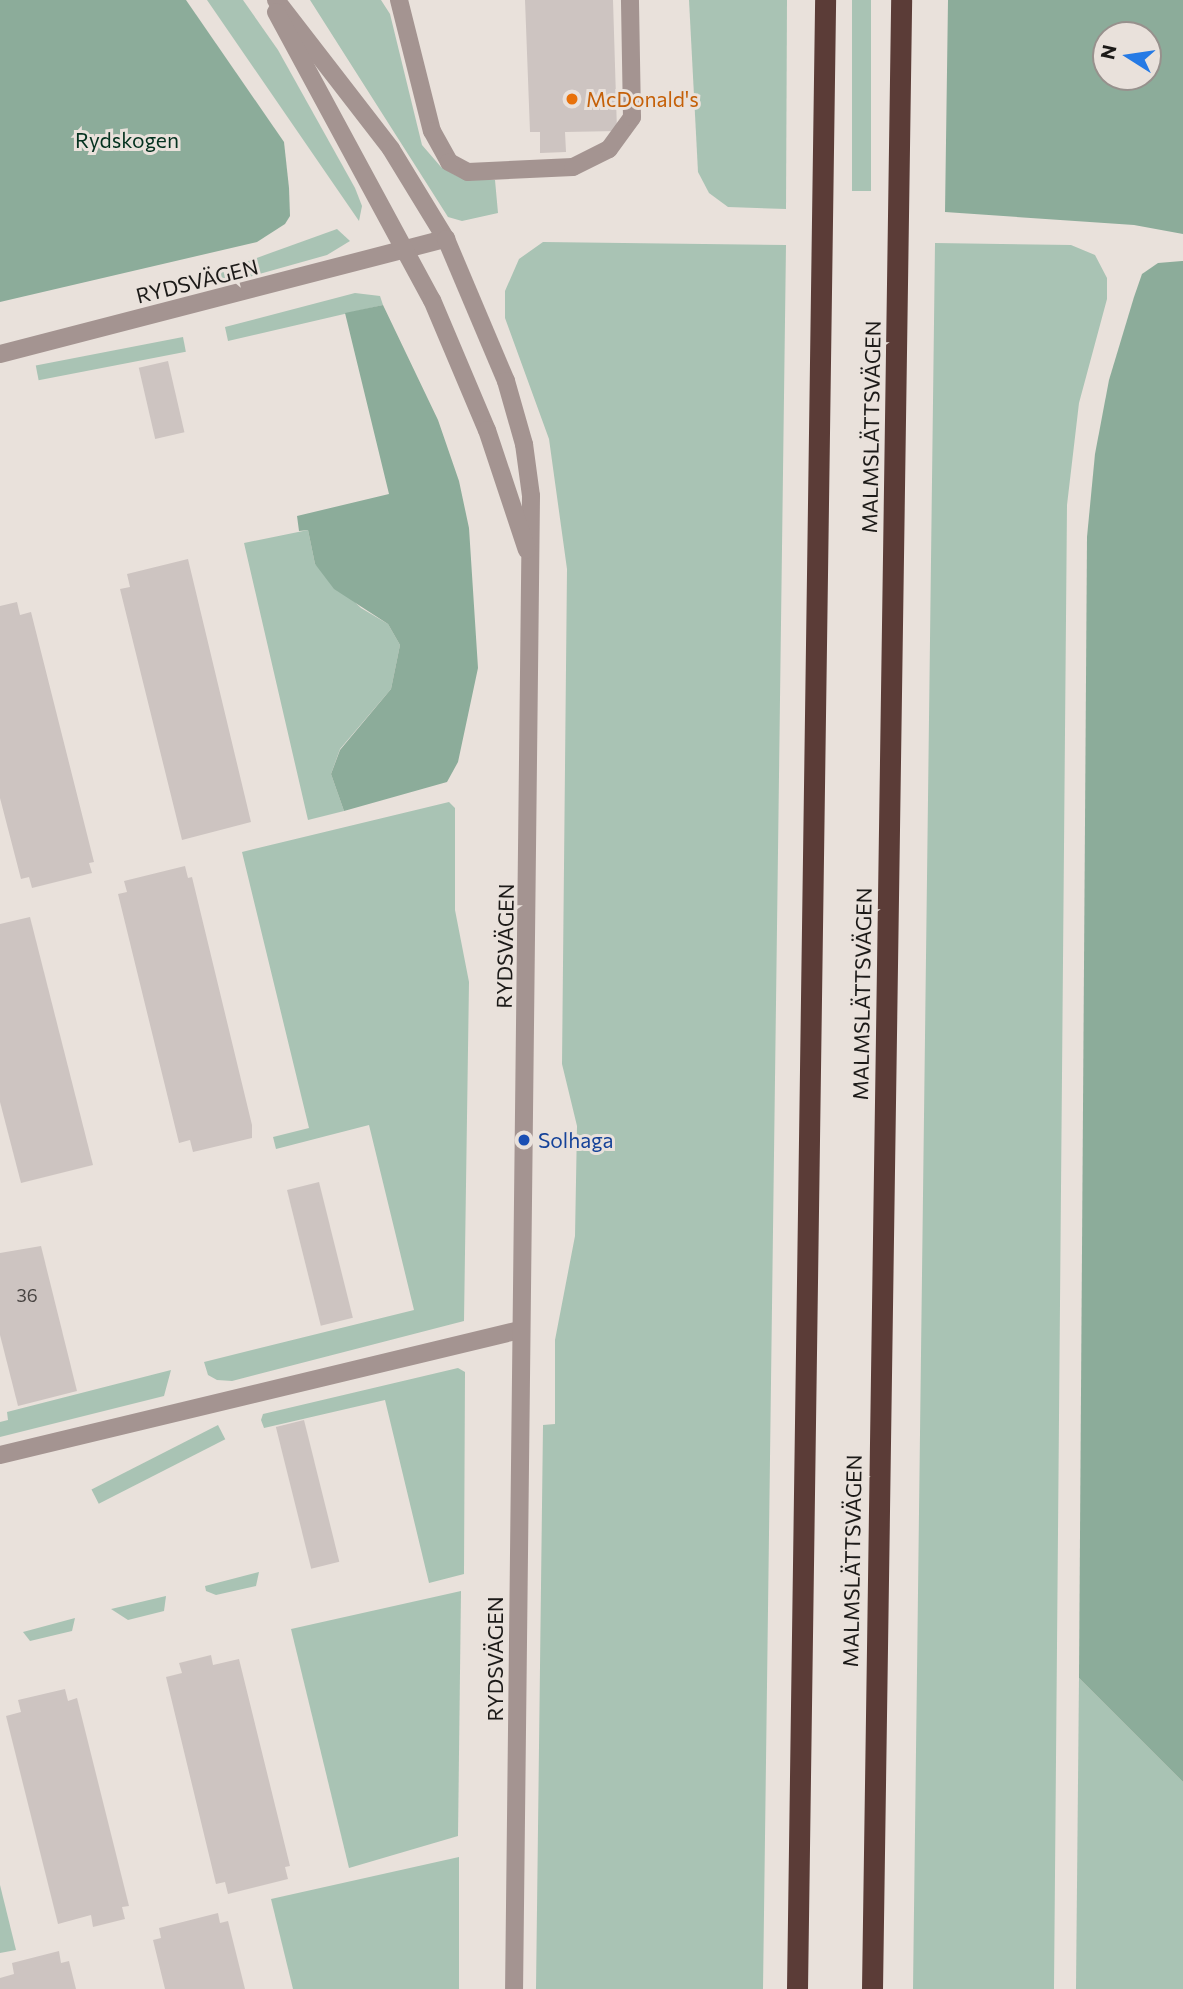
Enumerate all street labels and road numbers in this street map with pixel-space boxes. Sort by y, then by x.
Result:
street label: RYDSVÄGEN [133,254,261,308]
street label: MALMSLÄTTSVÄGEN [857,320,885,534]
street label: RYDSVÄGEN [491,883,519,1009]
street label: MALMSLÄTTSVÄGEN [848,887,876,1101]
street label: MALMSLÄTTSVÄGEN [838,1454,866,1668]
street label: RYDSVÄGEN [482,1596,508,1722]

